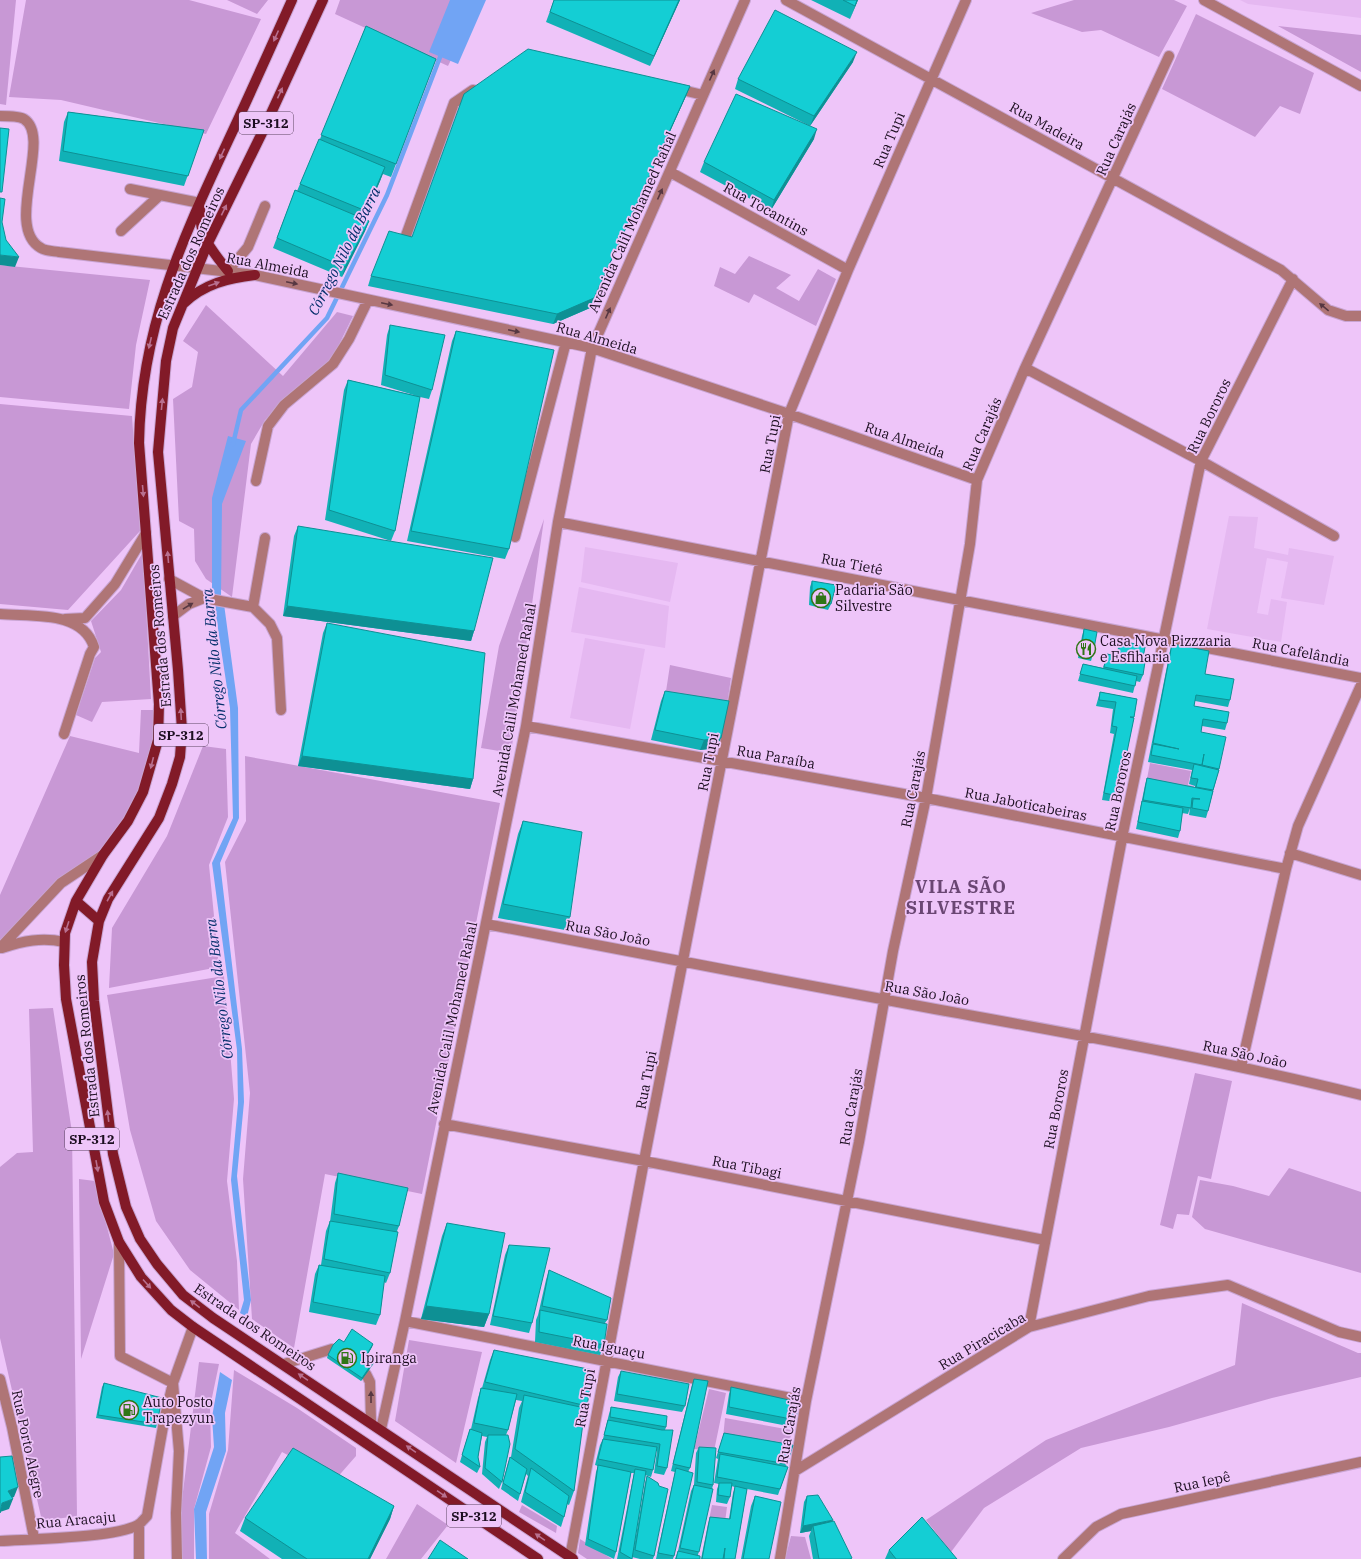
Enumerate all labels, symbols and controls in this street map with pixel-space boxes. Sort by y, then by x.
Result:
one-way arrow [273,30,279,41]
one-way arrow [710,68,716,80]
one-way arrow [277,87,283,98]
street label: Rua Madeira [1006,98,1088,154]
street label: Rua Carajás [1092,100,1140,178]
street label: Rua Tupi [869,109,909,171]
road number: SP-312 [239,112,293,134]
street label: Avenida Calil Mohamed Rahal [584,129,680,315]
one-way arrow [219,148,225,160]
street label: Rua Tocantins [720,178,812,240]
water label: Córrego Nilo da Barra [303,183,385,318]
street label: Estrada dos Romeiros [154,184,229,322]
one-way arrow [657,188,663,199]
one-way arrow [221,204,227,216]
street label: Rua Almeida [225,248,311,282]
one-way arrow [208,281,220,287]
one-way arrow [285,281,298,287]
one-way arrow [381,302,393,308]
one-way arrow [1319,302,1330,311]
one-way arrow [605,306,611,318]
street label: Rua Almeida [554,318,640,358]
one-way arrow [508,328,520,334]
one-way arrow [147,337,153,349]
street label: Rua Bororos [1183,375,1235,456]
street label: Rua Carajás [958,394,1006,473]
one-way arrow [158,398,165,410]
street label: Rua Tupi [755,413,785,475]
street label: Rua Almeida [862,418,948,462]
one-way arrow [139,485,146,497]
street label: Rua Tietê [820,549,884,579]
one-way arrow [164,551,171,563]
street label: Estrada dos Romeiros [145,563,175,708]
place label: Padaria São Silvestre [835,581,913,615]
water label: Córrego Nilo da Barra [197,587,231,730]
shop icon: Padaria São Silvestre [810,587,832,609]
one-way arrow [182,602,194,609]
street label: Avenida Calil Mohamed Rahal [488,602,540,798]
place label: Casa Nova Pizzzaria e Esfiharia [1100,632,1232,666]
street label: Rua Cafelândia [1251,634,1352,670]
restaurant icon: Casa Nova Pizzzaria e Esfiharia [1075,638,1097,660]
one-way arrow [177,708,184,720]
road number: SP-312 [154,724,208,746]
street label: Rua Tupi [693,731,723,793]
street label: Rua Paraíba [735,741,817,773]
street label: Rua Carajás [897,749,929,829]
street label: Rua Bororos [1101,749,1135,833]
one-way arrow [149,757,155,769]
street label: Rua Jaboticabeiras [963,783,1089,825]
district label: VILA SÃO SILVESTRE [906,875,1016,919]
one-way arrow [107,890,113,902]
street label: Rua São João [564,916,652,950]
water label: Córrego Nilo da Barra [201,917,237,1060]
street label: Avenida Calil Mohamed Rahal [423,920,481,1116]
one-way arrow [64,921,70,933]
street label: Estrada dos Romeiros [71,973,103,1118]
street label: Rua São João [883,977,971,1009]
street label: Rua São João [1201,1036,1289,1072]
street label: Rua Tupi [631,1049,661,1111]
street label: Rua Carajás [835,1067,867,1147]
street label: Rua Bororos [1039,1067,1073,1151]
one-way arrow [105,1110,111,1122]
road number: SP-312 [65,1128,119,1150]
street label: Rua Tibagi [711,1151,783,1183]
one-way arrow [95,1160,101,1172]
one-way arrow [142,1279,151,1289]
street label: Estrada dos Romeiros [190,1279,320,1375]
one-way arrow [190,1300,201,1309]
street label: Rua Piracicaba [935,1308,1029,1374]
street label: Rua Iguaçu [571,1331,647,1363]
fuel station icon: Ipiranga [336,1347,358,1369]
place label: Ipiranga [361,1349,417,1367]
street label: Rua Tupi [571,1367,599,1429]
one-way arrow [298,1373,308,1381]
street label: Rua Carajás [773,1385,805,1465]
street label: Rua Porto Alegre [8,1388,48,1500]
one-way arrow [368,1390,374,1403]
place label: Auto Posto Trapezyun [143,1393,214,1427]
fuel station icon: Auto Posto Trapezyun [118,1399,140,1421]
one-way arrow [406,1445,416,1453]
street label: Rua Iepê [1172,1467,1232,1497]
one-way arrow [437,1490,447,1498]
road number: SP-312 [447,1505,501,1527]
street label: Rua Aracaju [35,1508,117,1532]
one-way arrow [535,1533,546,1541]

